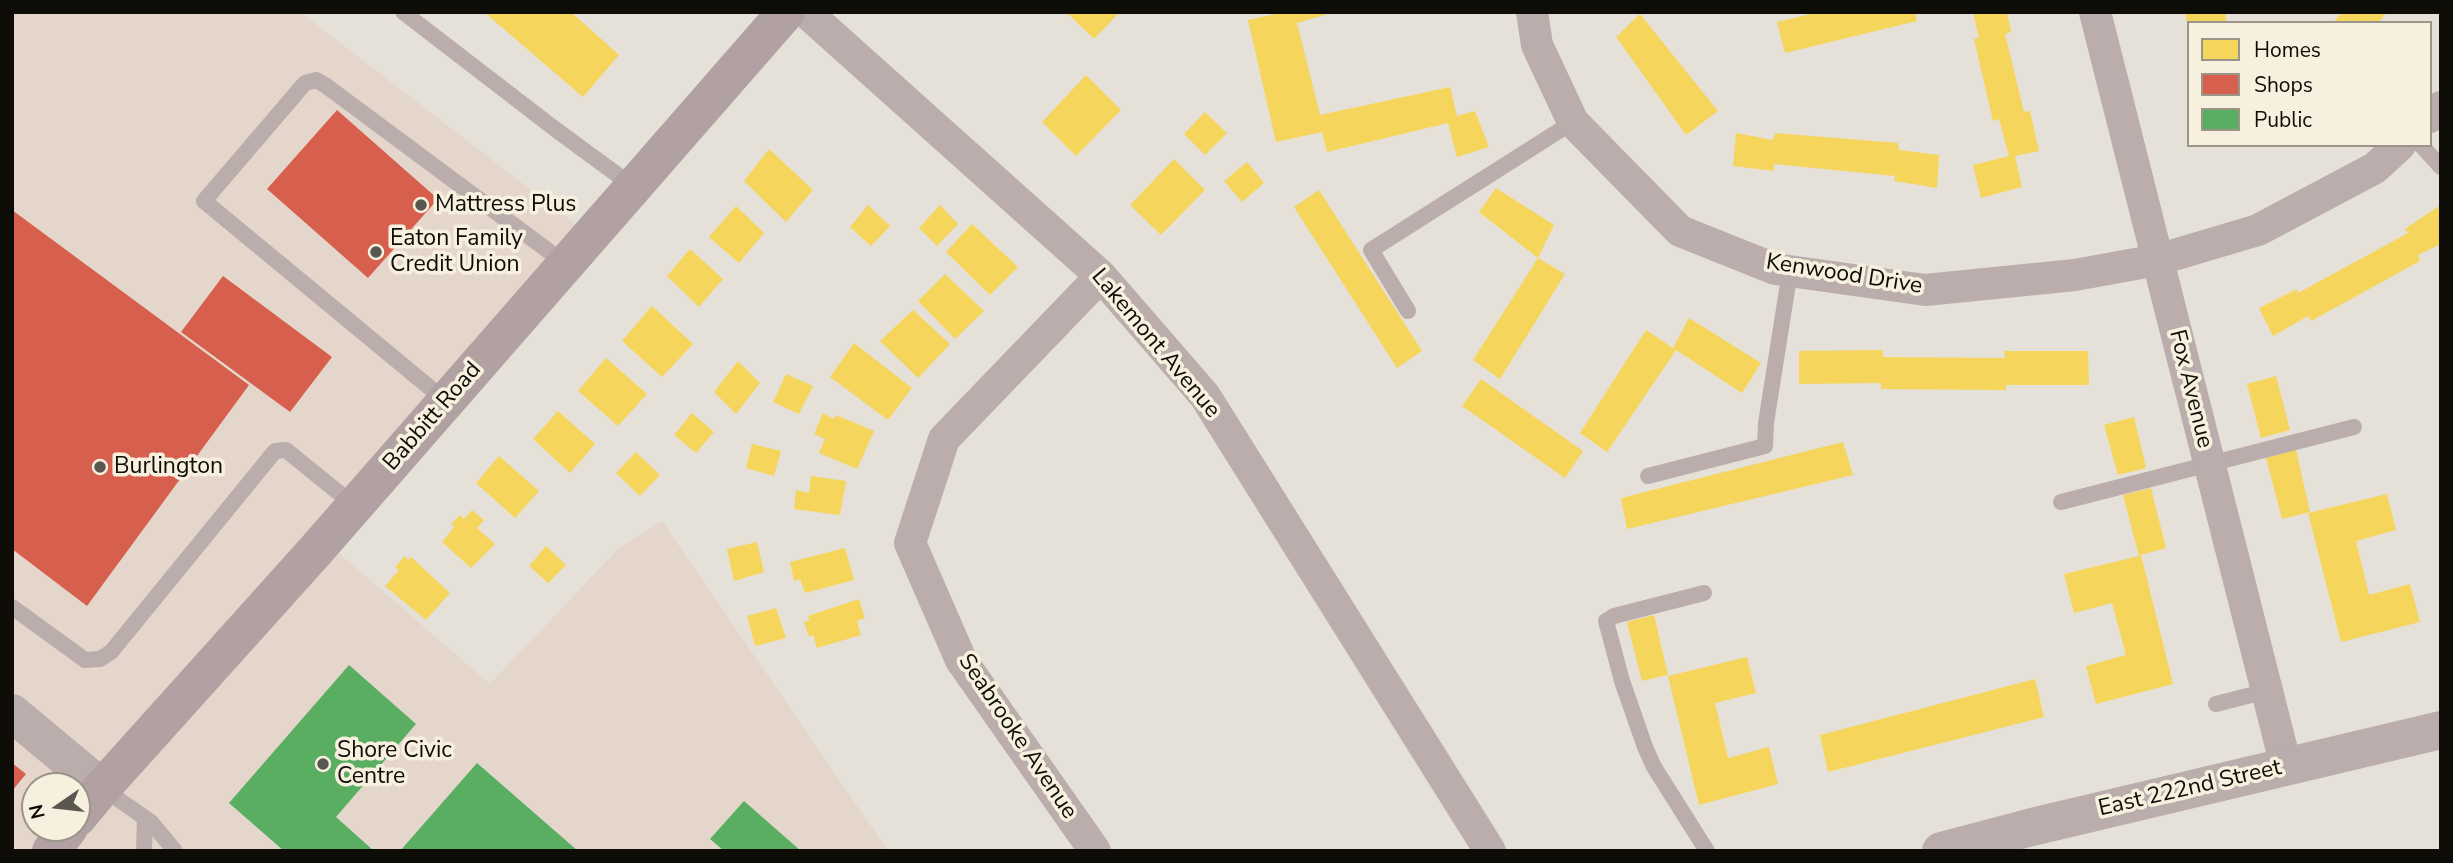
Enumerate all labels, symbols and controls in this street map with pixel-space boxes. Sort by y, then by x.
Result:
legend [2187,21,2432,147]
text: Homes [2254,36,2321,64]
text: Shops [2254,71,2313,99]
text: Public [2254,106,2312,134]
place label: Mattress Plus [435,191,576,219]
marker: Mattress Plus [413,197,429,213]
place label: Eaton Family Credit Union [390,225,523,279]
marker: Eaton Family Credit Union [368,244,384,260]
street label: Kenwood Drive [1764,249,1924,301]
street label: Lakemont Avenue [1085,264,1225,424]
street label: Fox Avenue [2162,327,2218,451]
street label: Babbitt Road [378,357,488,477]
place label: Burlington [114,453,223,481]
marker: Burlington [92,459,108,475]
street label: Seabrooke Avenue [952,649,1082,825]
place label: Shore Civic Centre [337,737,452,791]
street label: East 222nd Street [2096,755,2284,823]
marker: Shore Civic Centre [315,756,331,772]
north arrow [21,772,91,842]
text: N [23,802,52,822]

